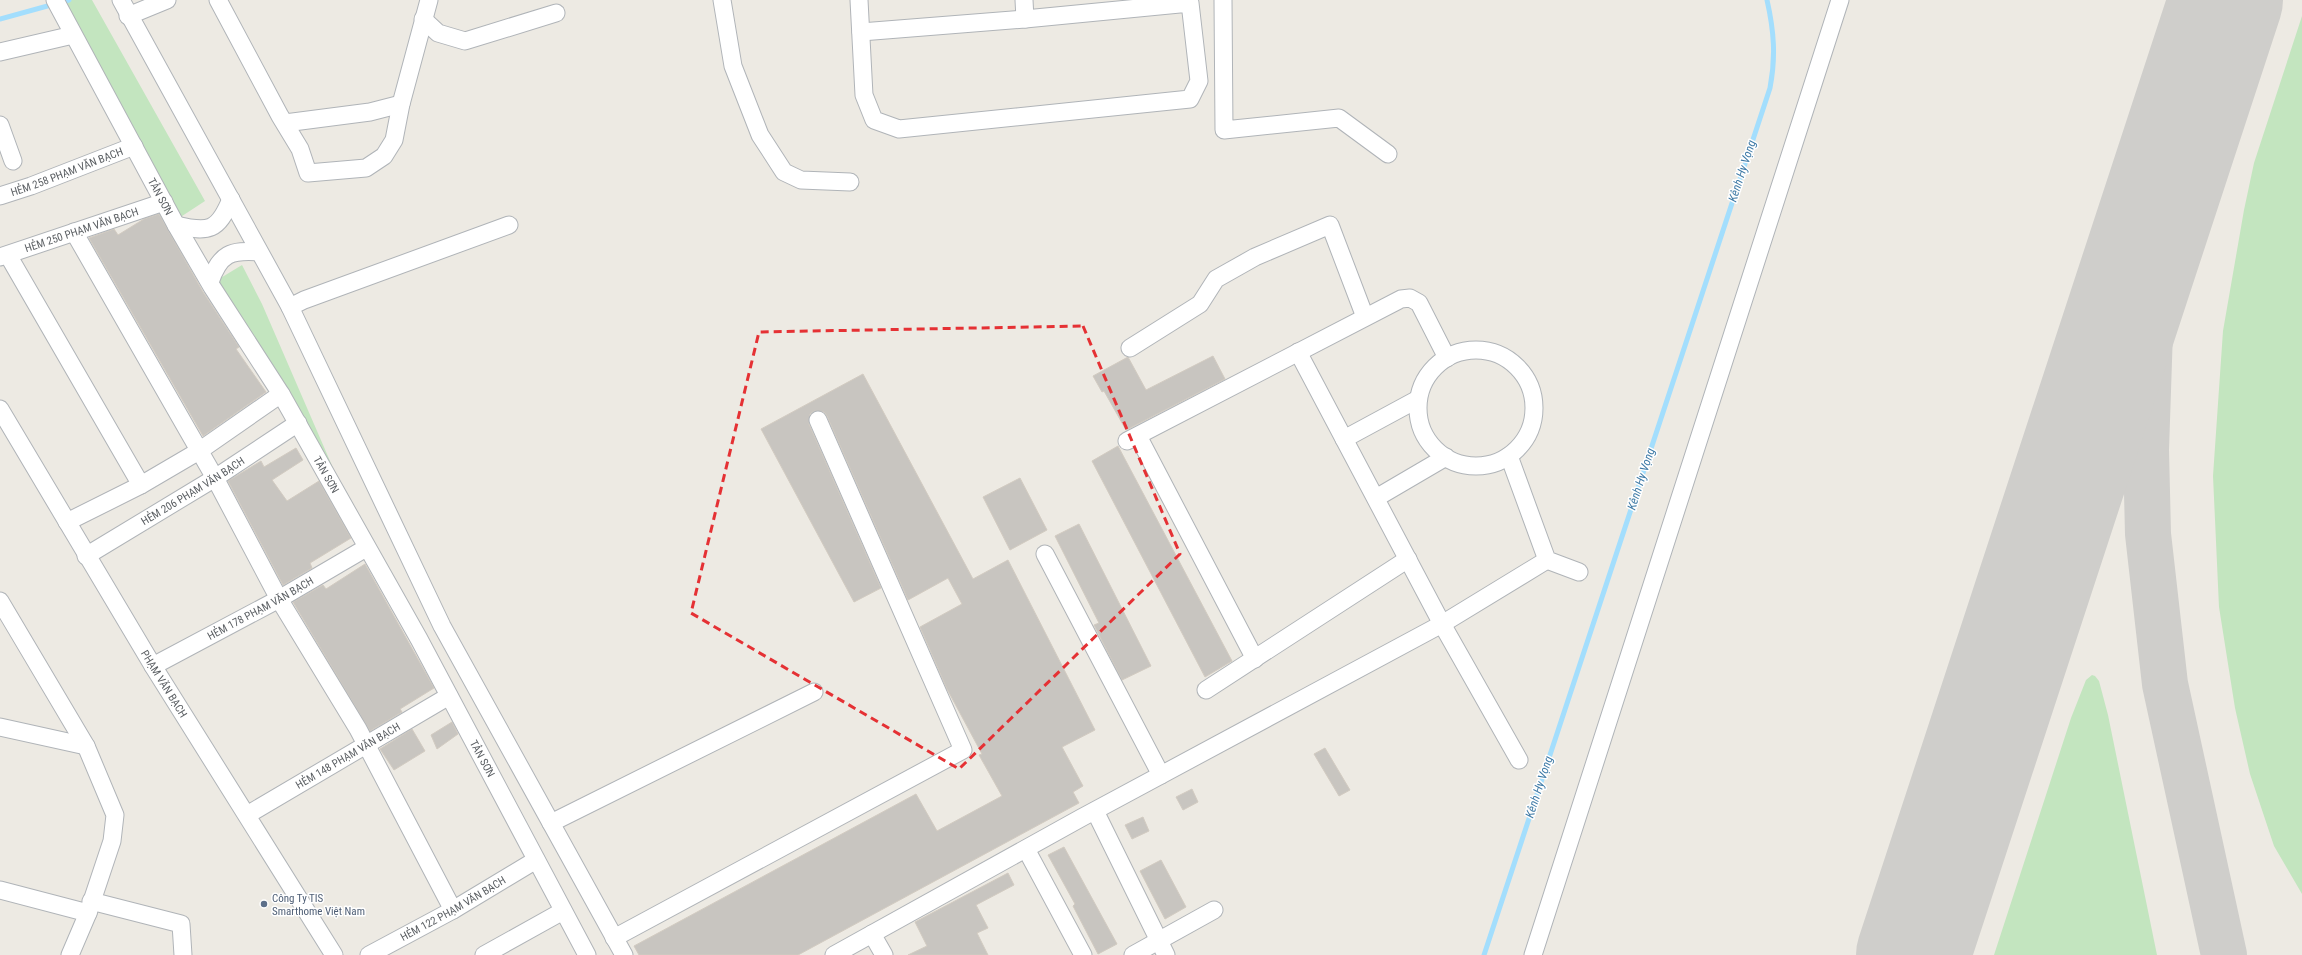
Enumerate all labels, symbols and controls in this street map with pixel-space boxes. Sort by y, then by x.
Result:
water label: Kênh Hy Vọng [1725,138,1759,204]
street label: HẺM 258 PHẠM VĂN BẠCH [9,144,125,199]
street label: TÂN SƠN [145,176,176,217]
street label: HẺM 250 PHẠM VĂN BẠCH [23,205,140,255]
water label: Kênh Hy Vọng [1624,446,1658,512]
street label: HẺM 206 PHẠM VĂN BẠCH [139,454,247,528]
street label: TÂN SƠN [311,454,342,495]
street label: HẺM 178 PHẠM VĂN BẠCH [205,574,316,642]
street label: PHẠM VĂN BẠCH [138,648,190,720]
street label: HẺM 148 PHẠM VĂN BẠCH [293,720,402,791]
street label: TÂN SƠN [467,738,498,779]
water label: Kênh Hy Vọng [1522,754,1556,820]
street label: HẺM 122 PHẠM VĂN BẠCH [398,873,508,944]
place label: Công Ty TIS Smarthome Việt Nam [272,892,365,918]
marker: Công Ty TIS Smarthome Việt Nam [259,899,269,909]

